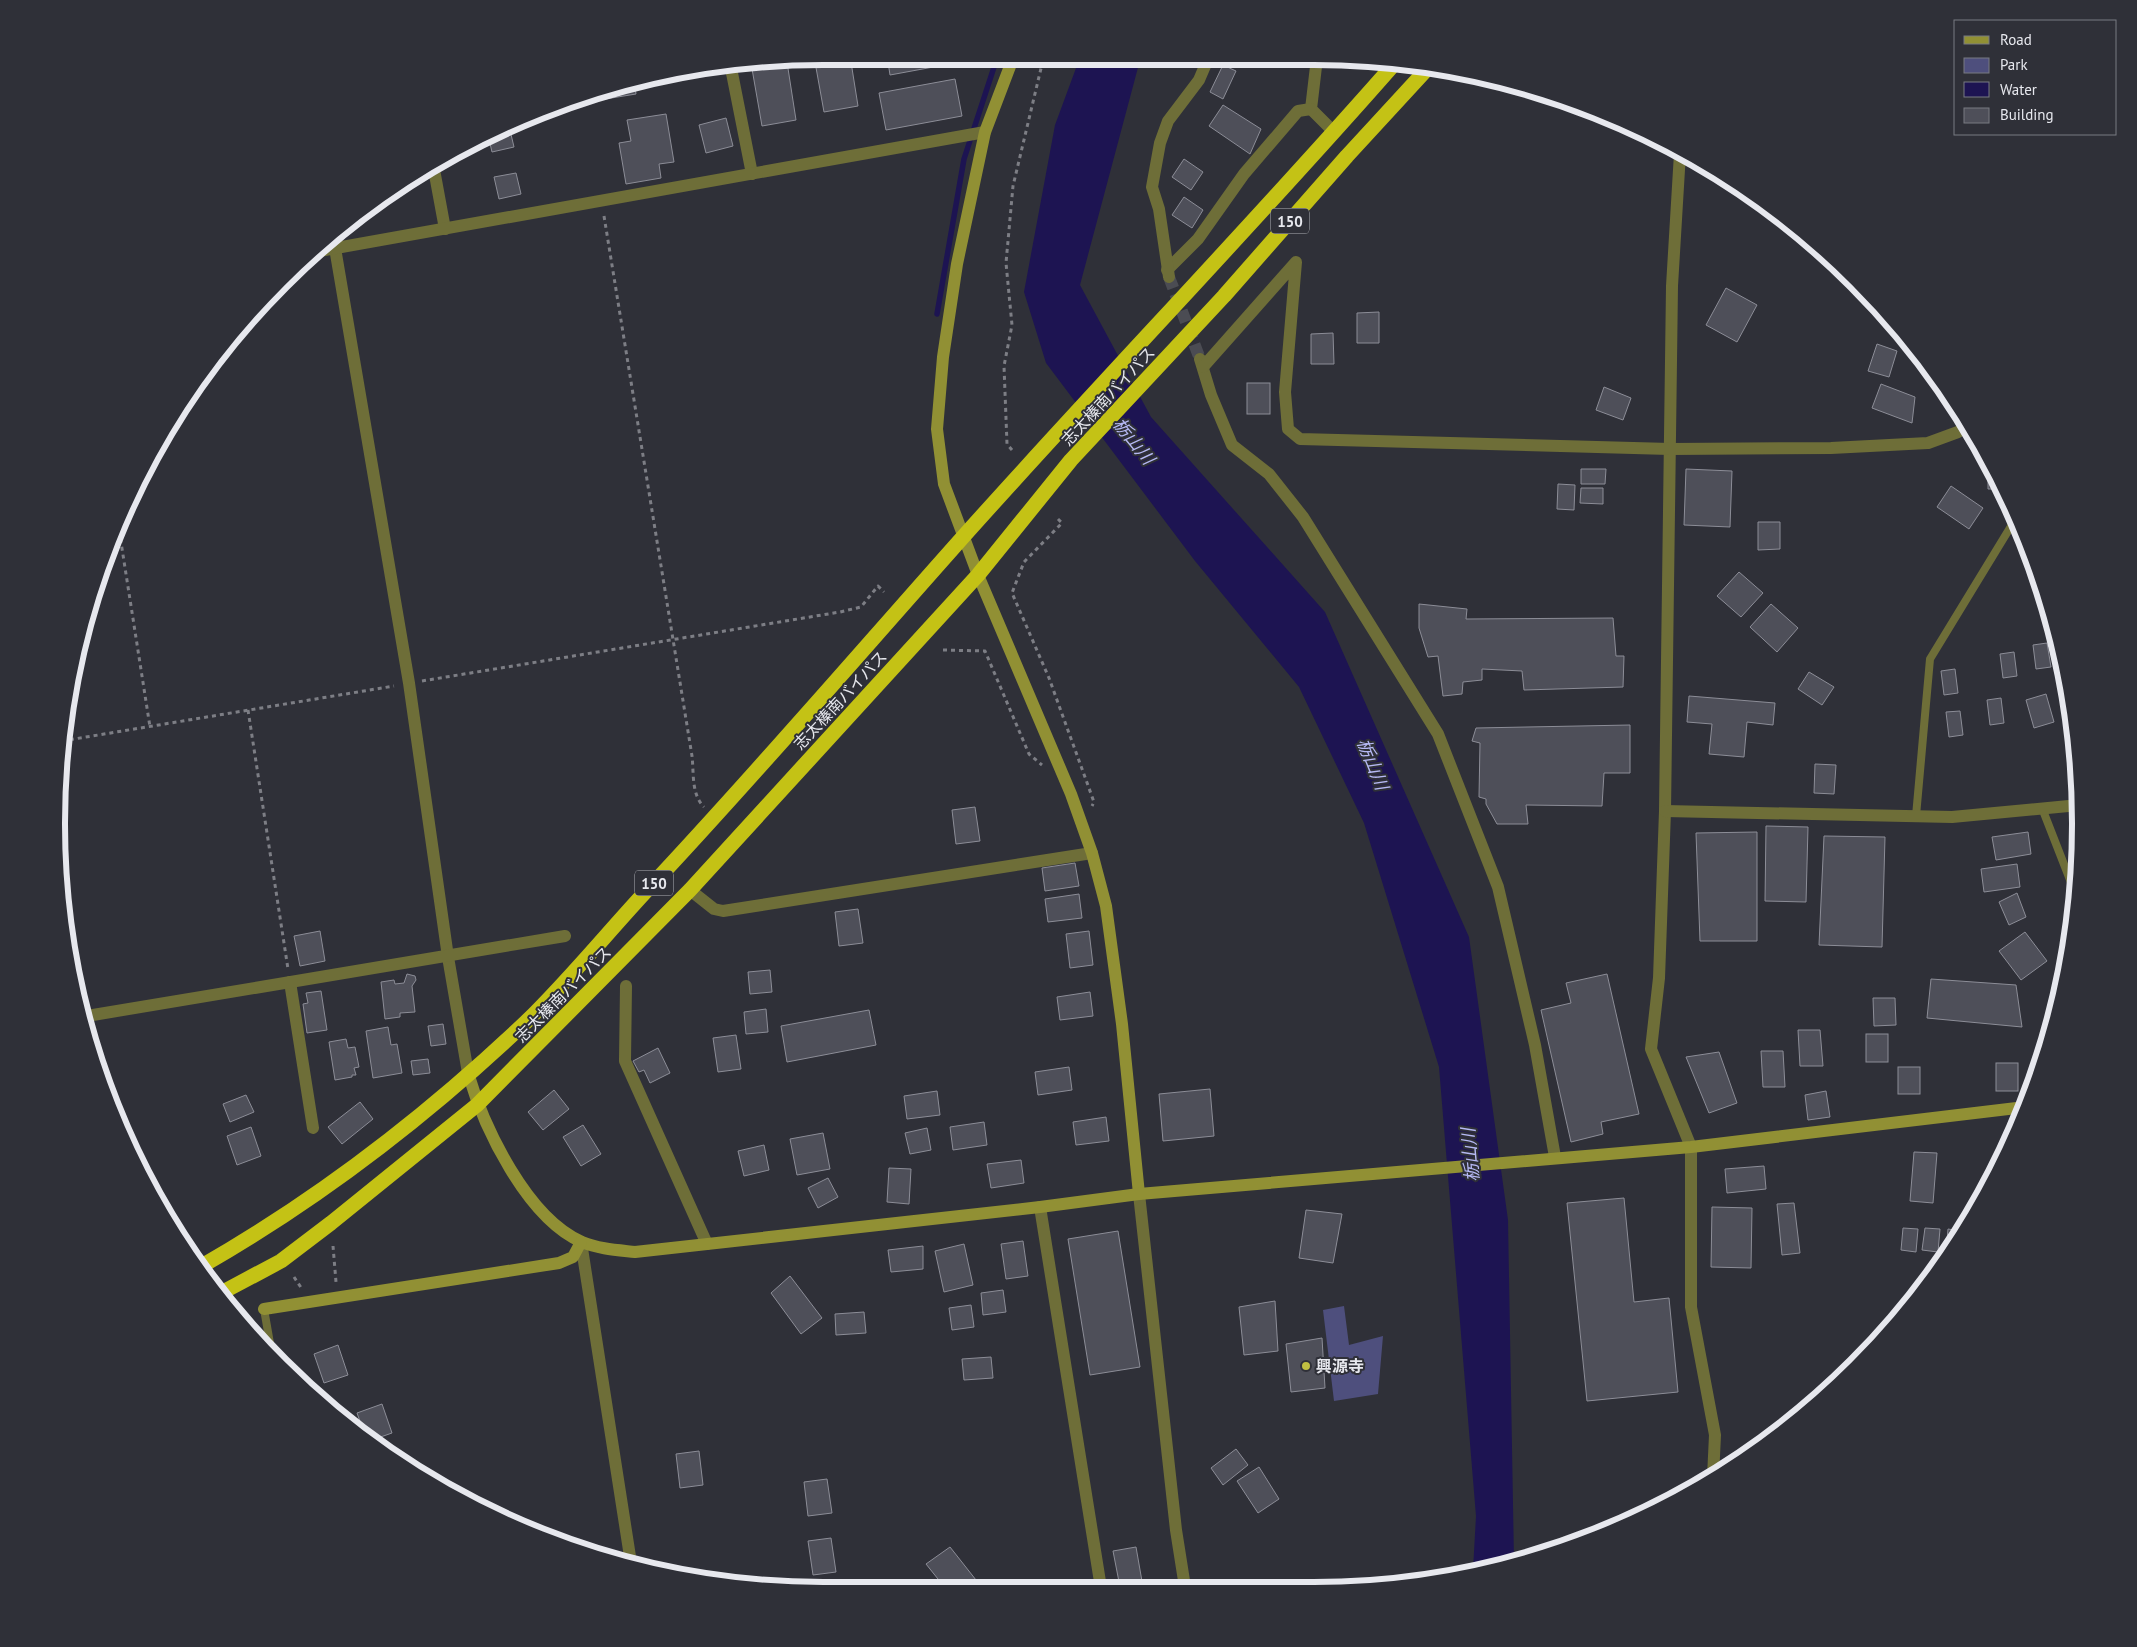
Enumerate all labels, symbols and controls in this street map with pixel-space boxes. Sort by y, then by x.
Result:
legend [1954,20,2117,135]
text: Road [2000,30,2032,49]
text: Park [2000,55,2028,74]
text: Water [2000,80,2037,99]
text: Building [2000,105,2054,124]
road number: 150 [1271,208,1309,234]
street label: 志太榛南バイパス [1057,342,1159,450]
water label: 栃山川 [1108,413,1161,471]
street label: 志太榛南バイパス [789,646,891,754]
water label: 栃山川 [1352,735,1395,795]
road number: 150 [635,870,673,896]
street label: 志太榛南バイパス [511,942,615,1046]
water label: 栃山川 [1456,1125,1484,1183]
place label: 興源寺 [1316,1356,1364,1376]
marker: 興源寺 [1300,1360,1312,1372]

